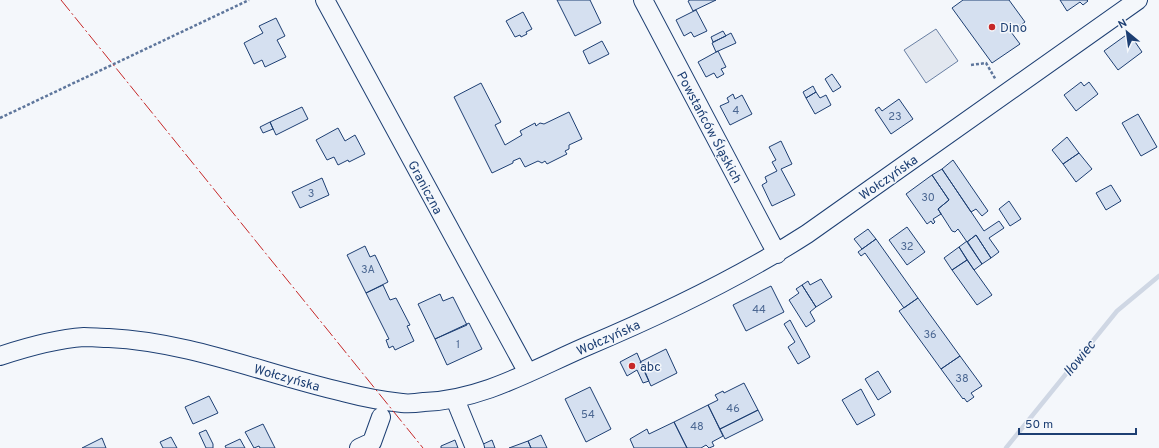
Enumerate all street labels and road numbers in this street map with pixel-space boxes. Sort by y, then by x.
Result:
street label: Powstańców Śląskich [672,68,746,186]
street label: Wołczyńska [857,153,922,205]
street label: Graniczna [403,158,445,218]
street label: Wołczyńska [575,318,643,360]
street label: Wołczyńska [252,362,321,396]

